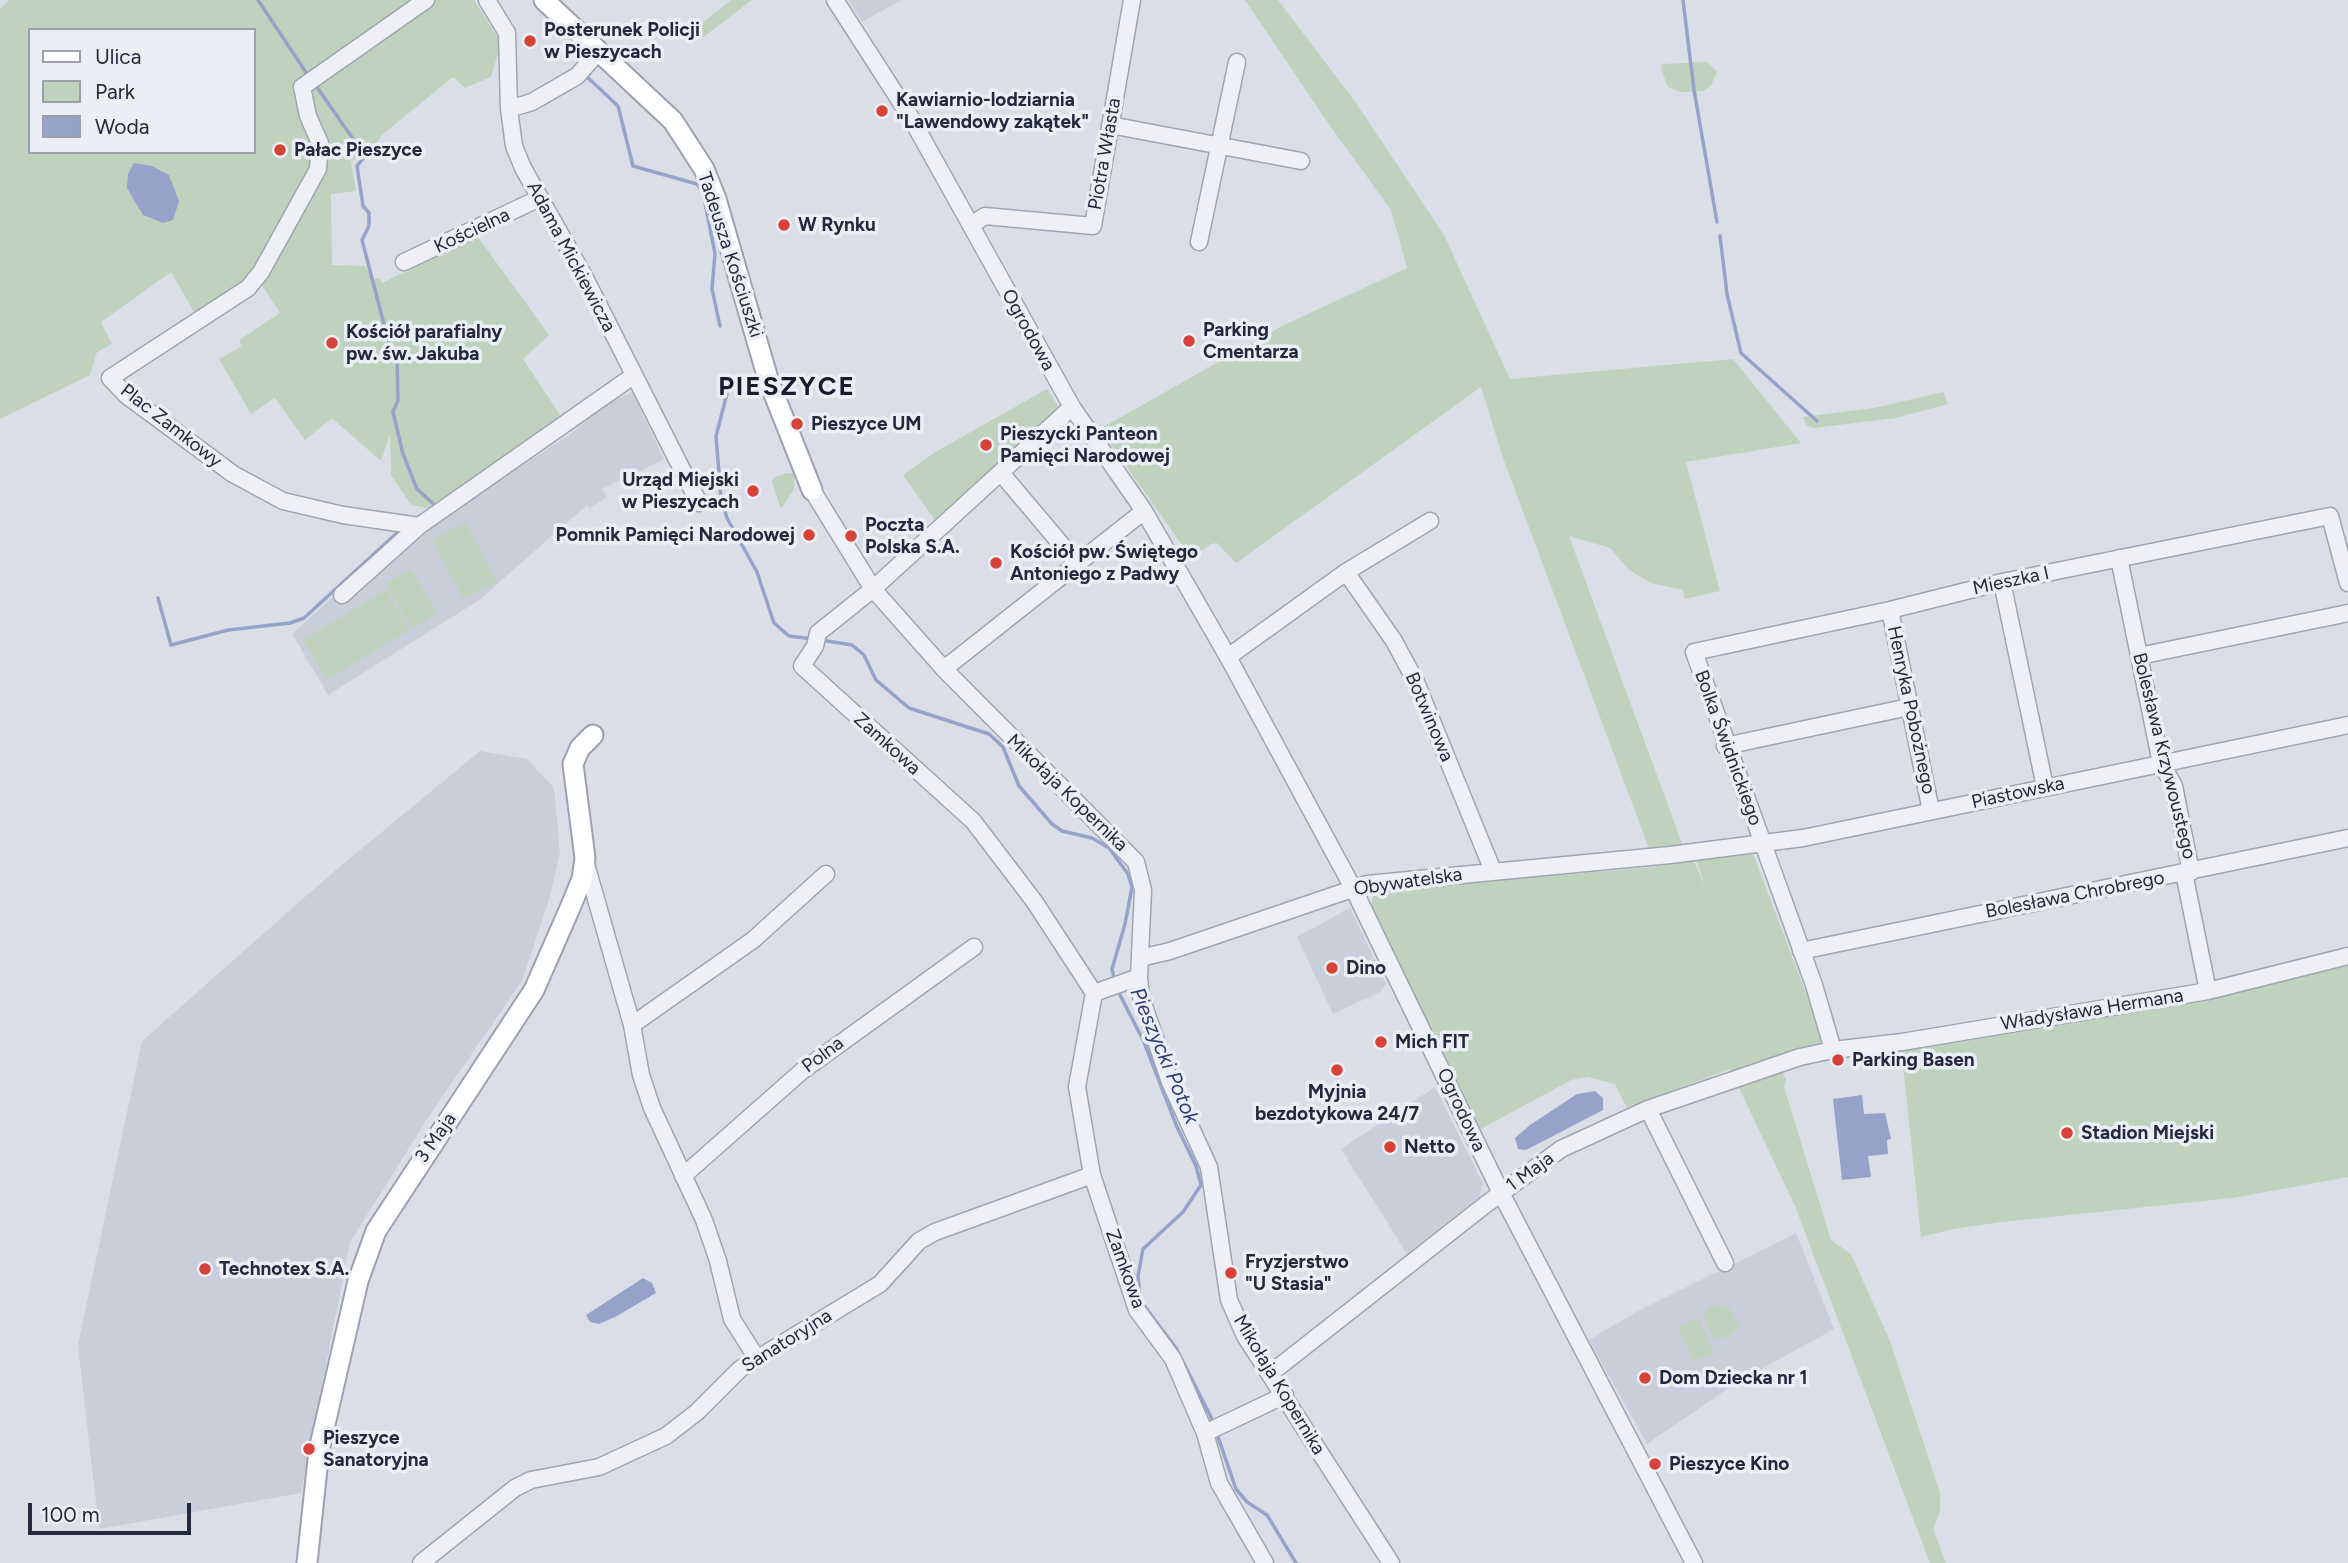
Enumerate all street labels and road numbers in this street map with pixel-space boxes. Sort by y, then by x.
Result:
street label: Piotra Własta [1084,96,1126,212]
street label: Tadeusza Kościuszki [693,170,767,340]
street label: Adama Mickiewicza [522,178,620,336]
street label: Kościelna [431,204,513,258]
street label: Ogrodowa [996,285,1060,375]
street label: Plac Zamkowy [116,379,226,473]
street label: Mieszka I [1971,562,2051,600]
street label: Henryka Pobożnego [1882,624,1940,796]
street label: Bolesława Krzywoustego [2127,650,2201,862]
street label: Bolka Świdnickiego [1689,667,1767,829]
street label: Botwinowa [1400,669,1458,765]
street label: Zamkowa [849,708,925,780]
street label: Mikołaja Kopernika [1002,729,1132,857]
street label: Piastowska [1970,772,2066,814]
street label: Obywatelska [1352,863,1464,901]
street label: Bolesława Chrobrego [1984,866,2166,924]
street label: Władysława Hermana [1999,984,2185,1036]
street label: Polna [798,1032,848,1078]
street label: Ogrodowa [1432,1065,1490,1155]
street label: 3 Maja [411,1109,461,1167]
street label: 1 Maja [1502,1147,1558,1197]
street label: Zamkowa [1100,1226,1150,1312]
street label: Sanatoryjna [738,1304,836,1378]
street label: Mikołaja Kopernika [1228,1311,1330,1459]

